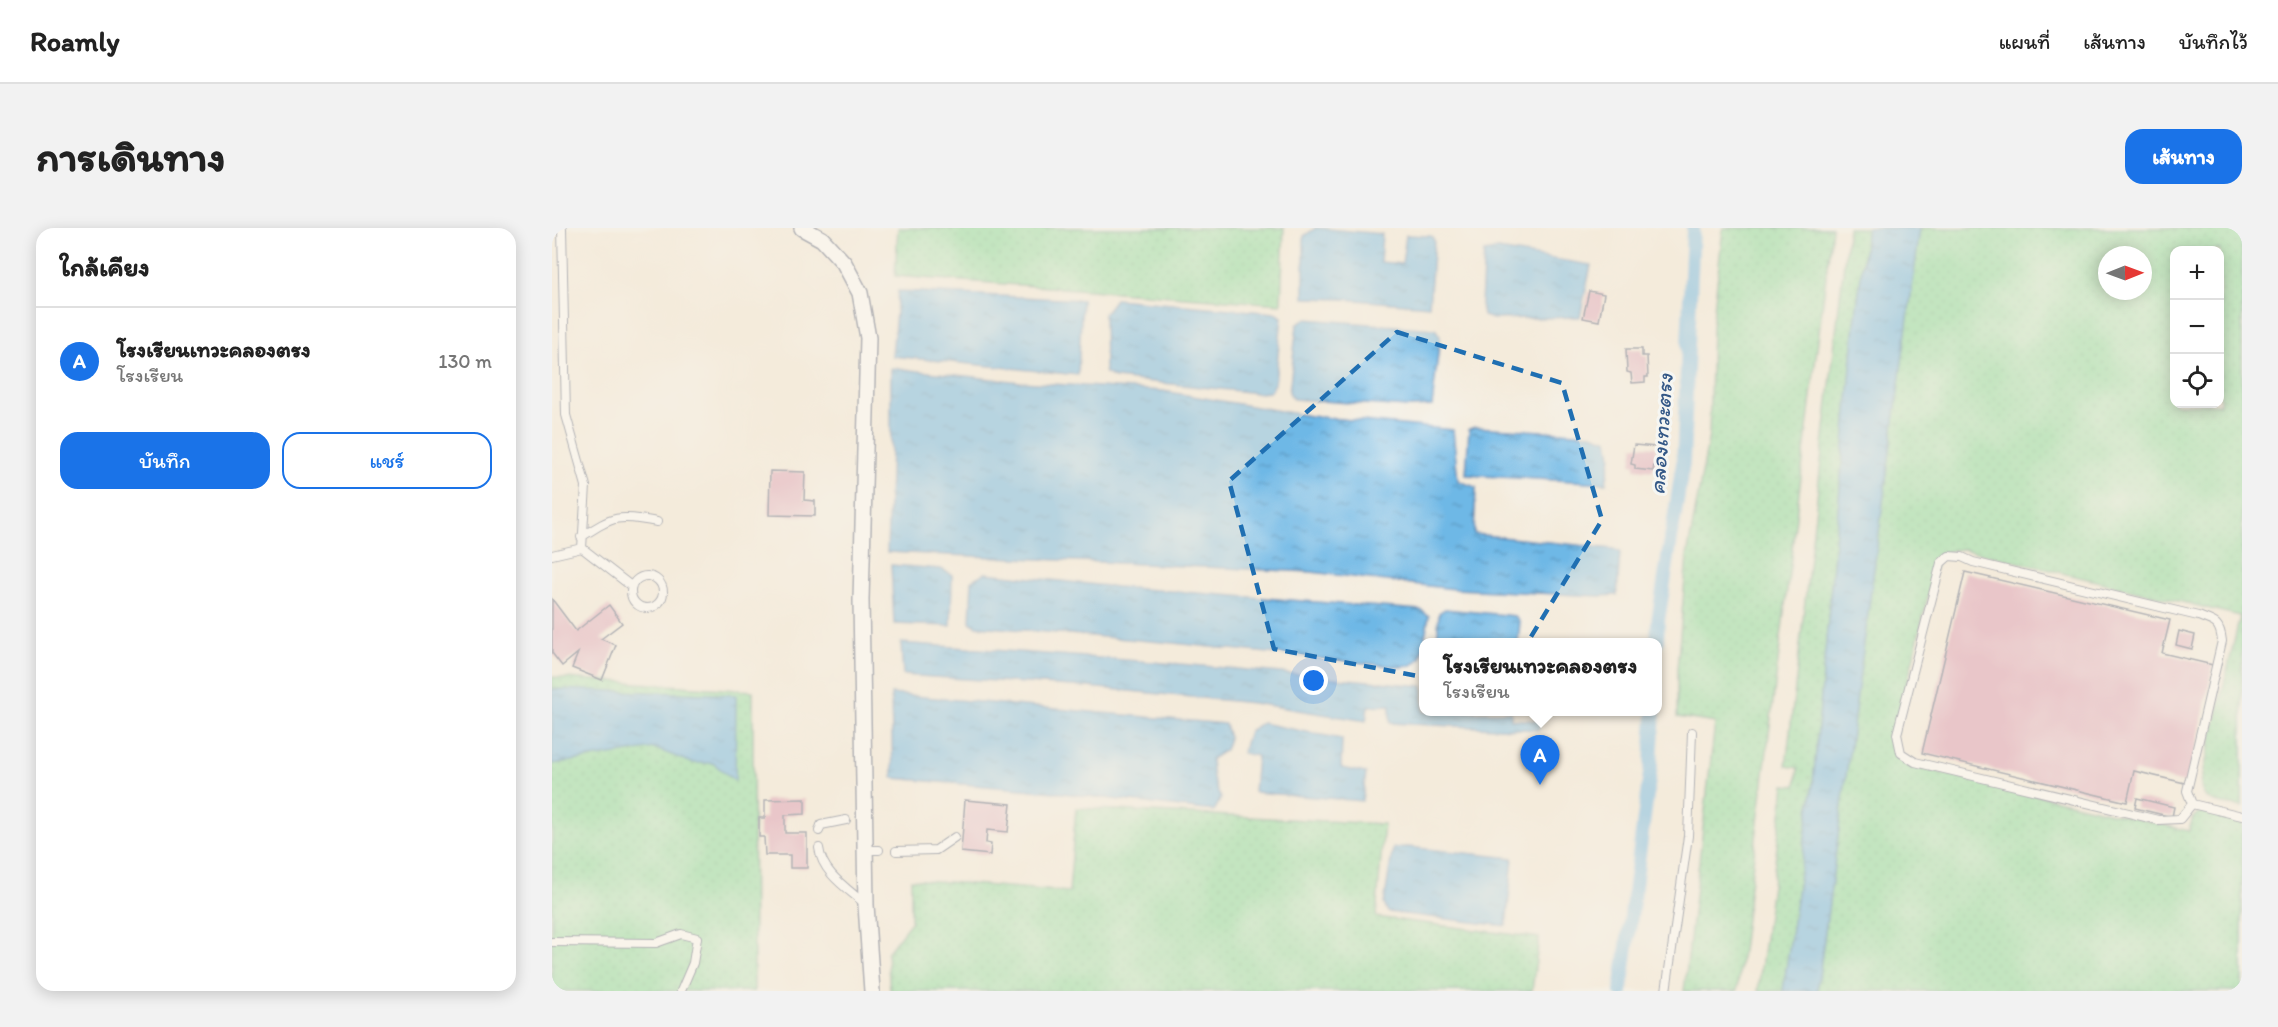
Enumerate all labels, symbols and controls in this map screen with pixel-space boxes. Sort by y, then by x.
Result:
text: Roamly [30,24,120,58]
text: แผนที่ [1999,29,2050,54]
text: เส้นทาง [2083,29,2146,54]
text: บันทึกไว้ [2179,29,2248,54]
button: เส้นทาง [2125,129,2242,184]
text: การเดินทาง [36,131,226,182]
north arrow [2098,246,2152,300]
map controls [2170,246,2224,408]
button: + [2170,246,2224,300]
text: ใกล้เคียง [60,251,150,283]
button: − [2170,300,2224,354]
text: โรงเรียนเทวะคลองตรง [117,336,311,363]
text: A [73,349,86,373]
text: 130 m [438,349,492,373]
button: locate [2170,354,2224,408]
text: โรงเรียน [117,363,183,387]
water label: คลองเทวะตรง [1643,371,1679,495]
button: บันทึก [60,432,270,489]
button: แชร์ [282,432,492,489]
popup [1419,638,1662,716]
text: โรงเรียนเทวะคลองตรง [1444,652,1637,679]
your location [1299,666,1328,695]
text: โรงเรียน [1444,679,1510,703]
pin: A [1520,736,1560,785]

